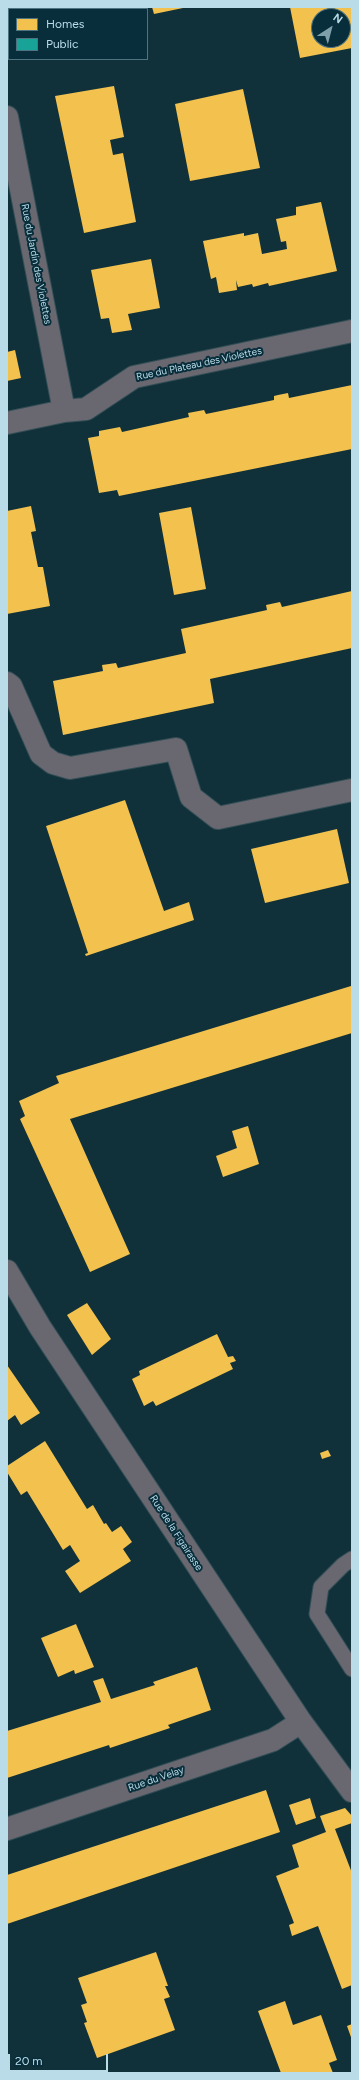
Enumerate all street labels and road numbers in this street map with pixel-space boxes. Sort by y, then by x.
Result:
street label: Rue du Jardin des Violettes [18,203,54,325]
street label: Rue du Plateau des Violettes [135,345,263,383]
street label: Rue de la Figairasse [147,1493,205,1573]
street label: Rue du Velay [127,1764,185,1794]

